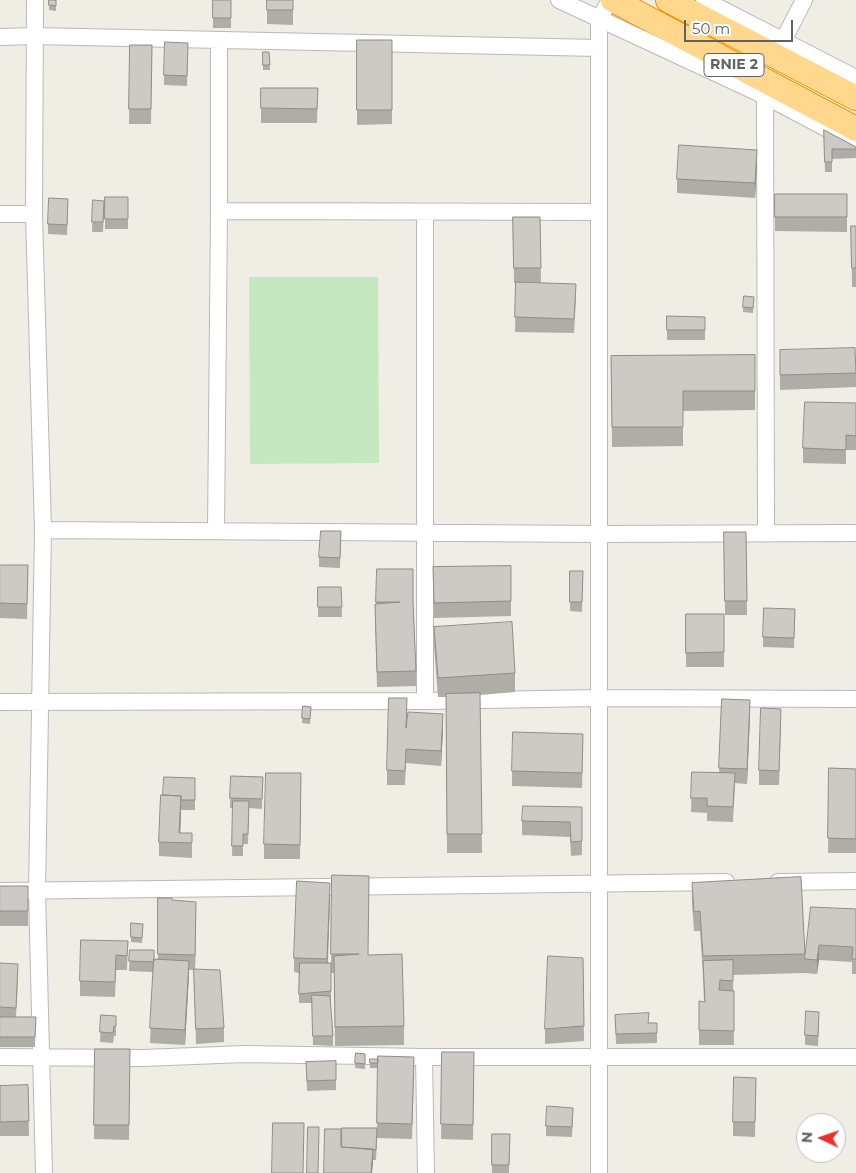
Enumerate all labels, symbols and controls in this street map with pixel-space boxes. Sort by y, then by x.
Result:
scale bar [686,10,795,42]
text: 50 m [692,19,730,38]
road number: RNIE 2 [704,54,764,76]
north arrow [796,1113,846,1163]
text: N [798,1131,816,1143]

